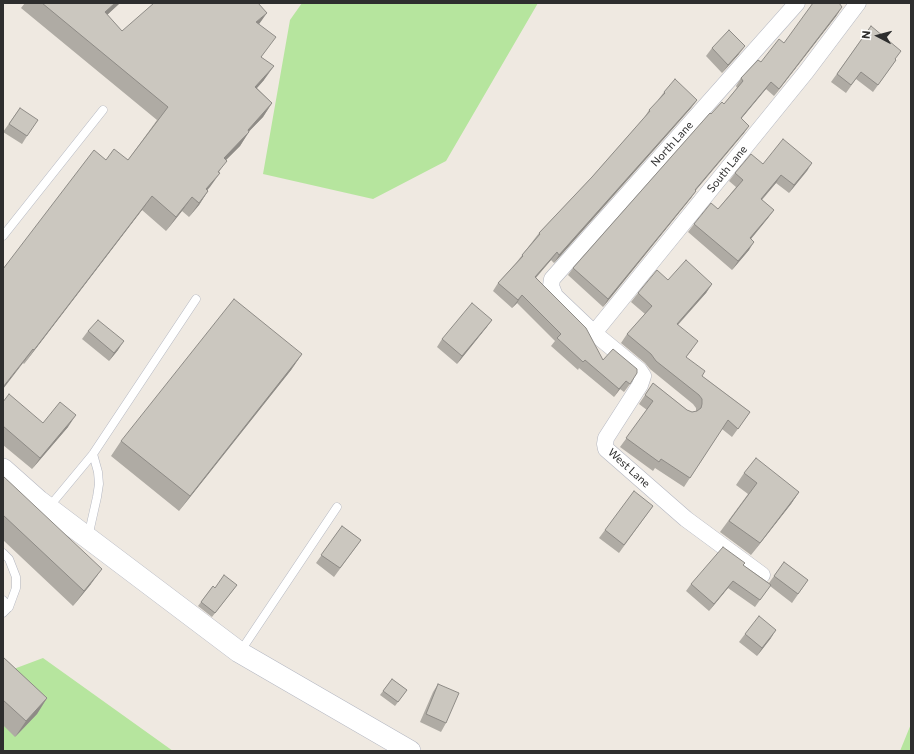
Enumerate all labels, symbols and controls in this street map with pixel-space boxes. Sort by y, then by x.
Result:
north arrow [858,16,898,56]
text: N [859,30,872,39]
street label: North Lane [648,119,696,169]
street label: South Lane [704,143,750,195]
street label: West Lane [605,446,653,490]

